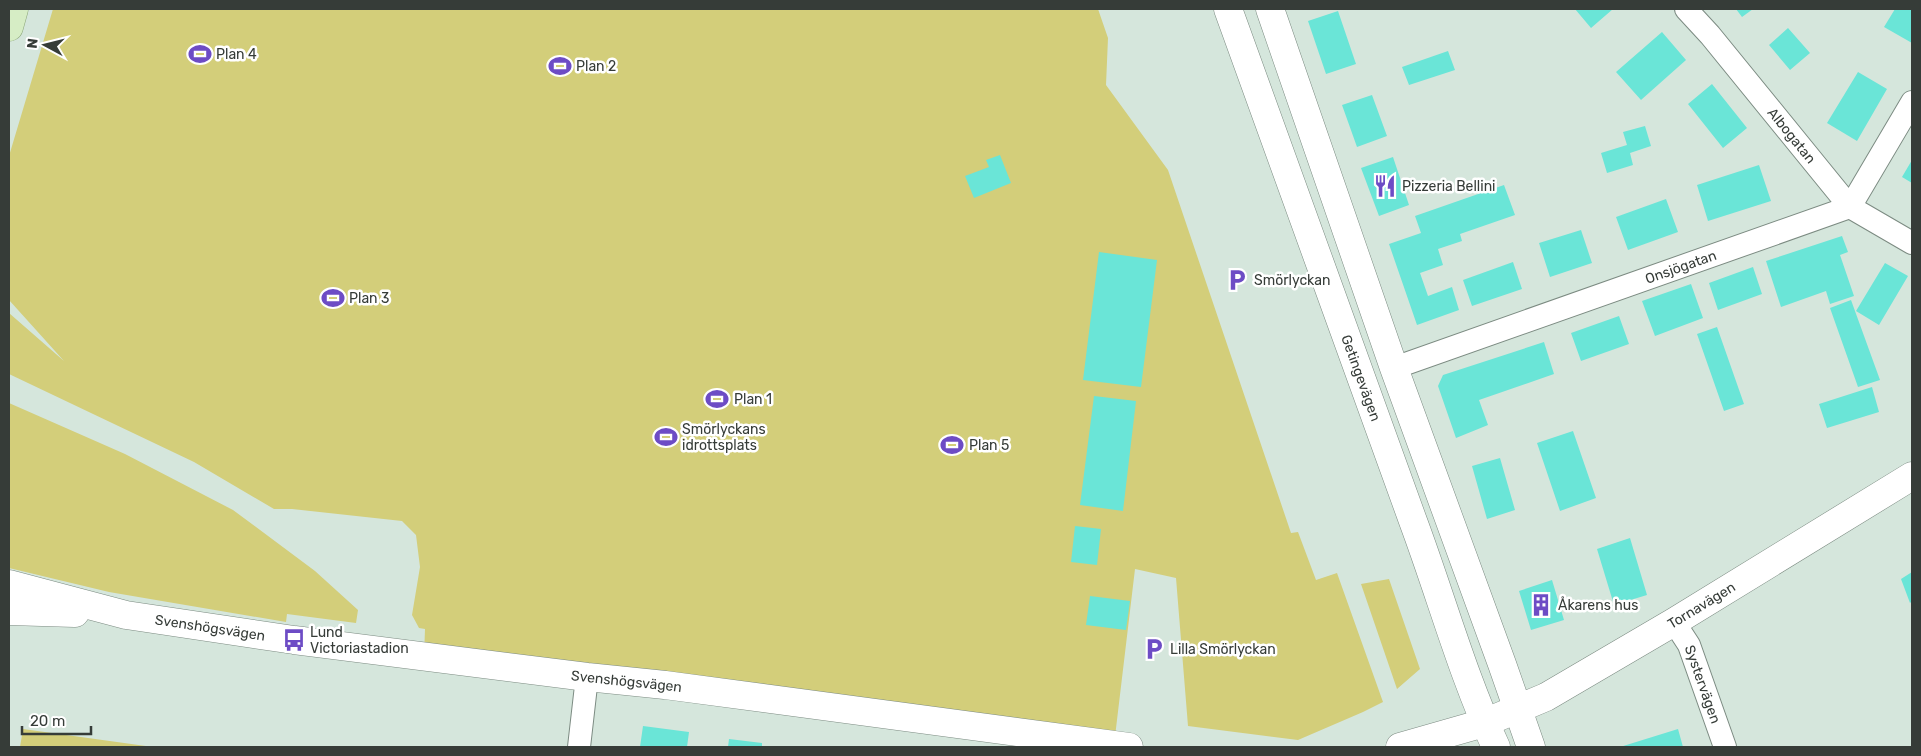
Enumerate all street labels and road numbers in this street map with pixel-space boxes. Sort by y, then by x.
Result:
street label: Albogatan [1764,104,1820,167]
street label: Onsjögatan [1643,246,1719,287]
street label: Getingevägen [1338,332,1384,423]
street label: Tornavägen [1665,578,1738,632]
street label: Svenshögsvägen [154,611,266,644]
street label: Systervägen [1681,643,1724,726]
street label: Svenshögsvägen [570,667,683,696]

